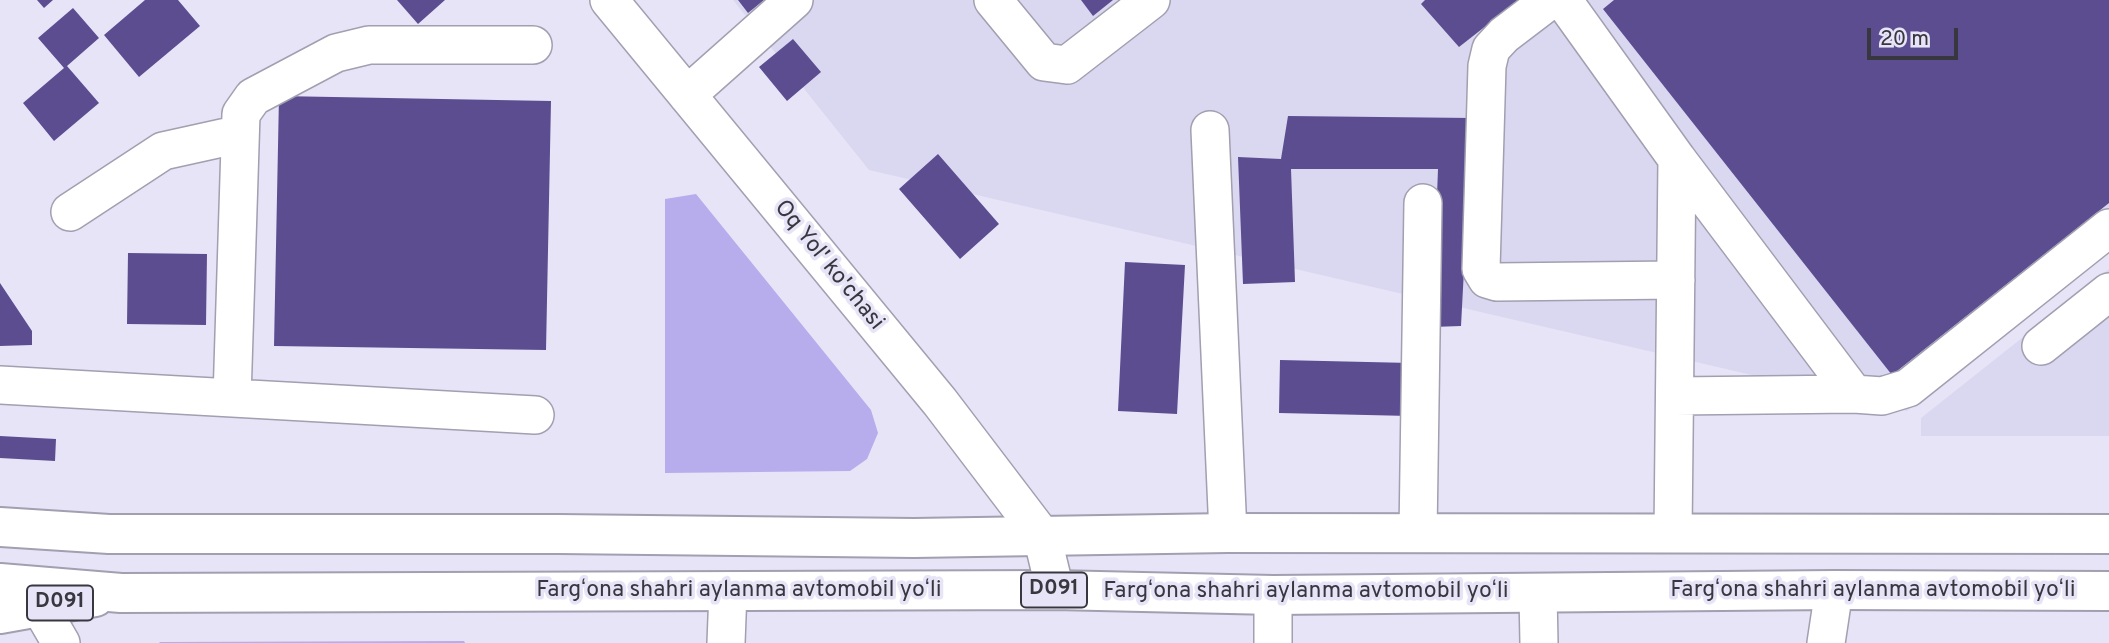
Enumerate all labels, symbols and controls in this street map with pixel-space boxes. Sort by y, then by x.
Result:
scale bar [1871,14,1962,58]
text: 20 m [1880,26,1929,53]
street label: Oq Yol' ko'chasi [767,195,889,337]
road number: D091 [1021,572,1087,608]
street label: Fargʻona shahri aylanma avtomobil yoʻli [536,577,942,605]
street label: Fargʻona shahri aylanma avtomobil yoʻli [1670,577,2076,605]
street label: Fargʻona shahri aylanma avtomobil yoʻli [1103,578,1509,606]
road number: D091 [27,586,93,620]

